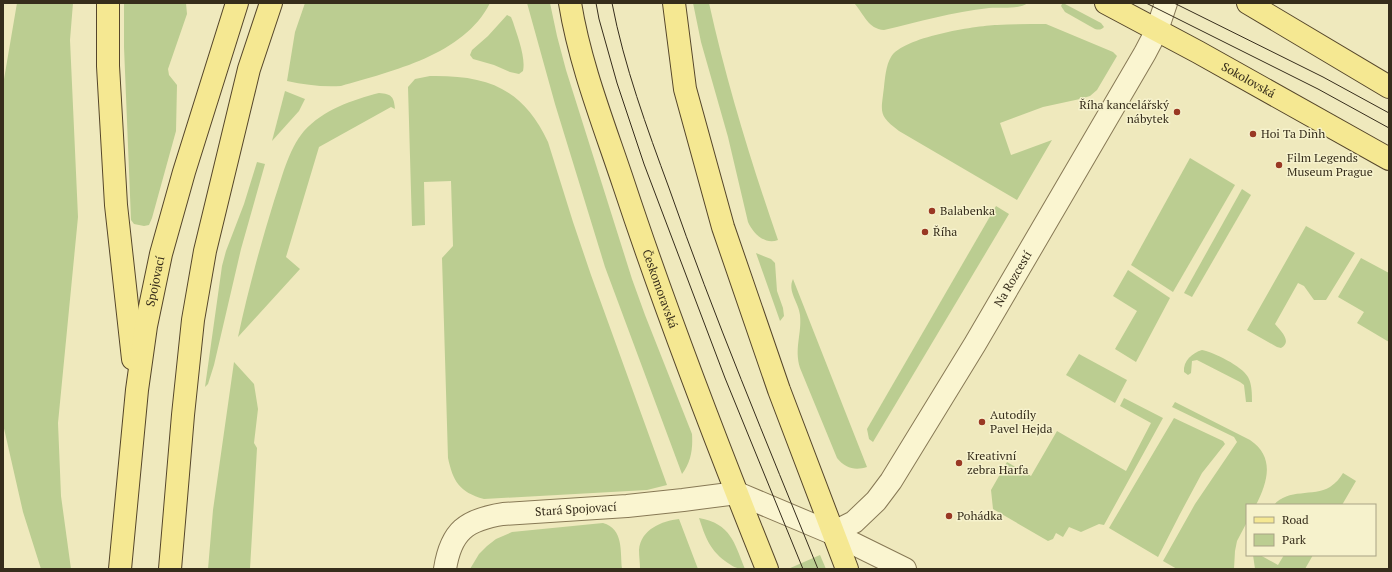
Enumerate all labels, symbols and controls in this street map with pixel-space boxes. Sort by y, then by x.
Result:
street label: Sokolovská [1219,59,1278,101]
place label: Říha kancelářský nábytek [1079,97,1170,126]
marker: Říha kancelářský nábytek [1172,107,1182,117]
place label: Hoi Ta Dinh [1261,126,1325,141]
marker: Hoi Ta Dinh [1248,129,1258,139]
place label: Film Legends Museum Prague [1287,150,1373,179]
marker: Film Legends Museum Prague [1274,160,1284,170]
place label: Balabenka [940,203,995,218]
marker: Balabenka [927,206,937,216]
place label: Říha [933,224,957,239]
marker: Říha [920,227,930,237]
street label: Českomoravská [639,247,681,330]
street label: Na Rozcestí [990,248,1035,309]
street label: Spojovací [142,254,167,308]
place label: Autodíly Pavel Hejda [990,407,1053,436]
marker: Autodíly Pavel Hejda [977,417,987,427]
place label: Kreativní zebra Harfa [967,448,1028,477]
marker: Kreativní zebra Harfa [954,458,964,468]
street label: Stará Spojovací [535,499,617,519]
legend [1246,504,1376,556]
place label: Pohádka [957,508,1002,523]
marker: Pohádka [944,511,954,521]
text: Road [1282,512,1309,527]
text: Park [1282,532,1307,547]

